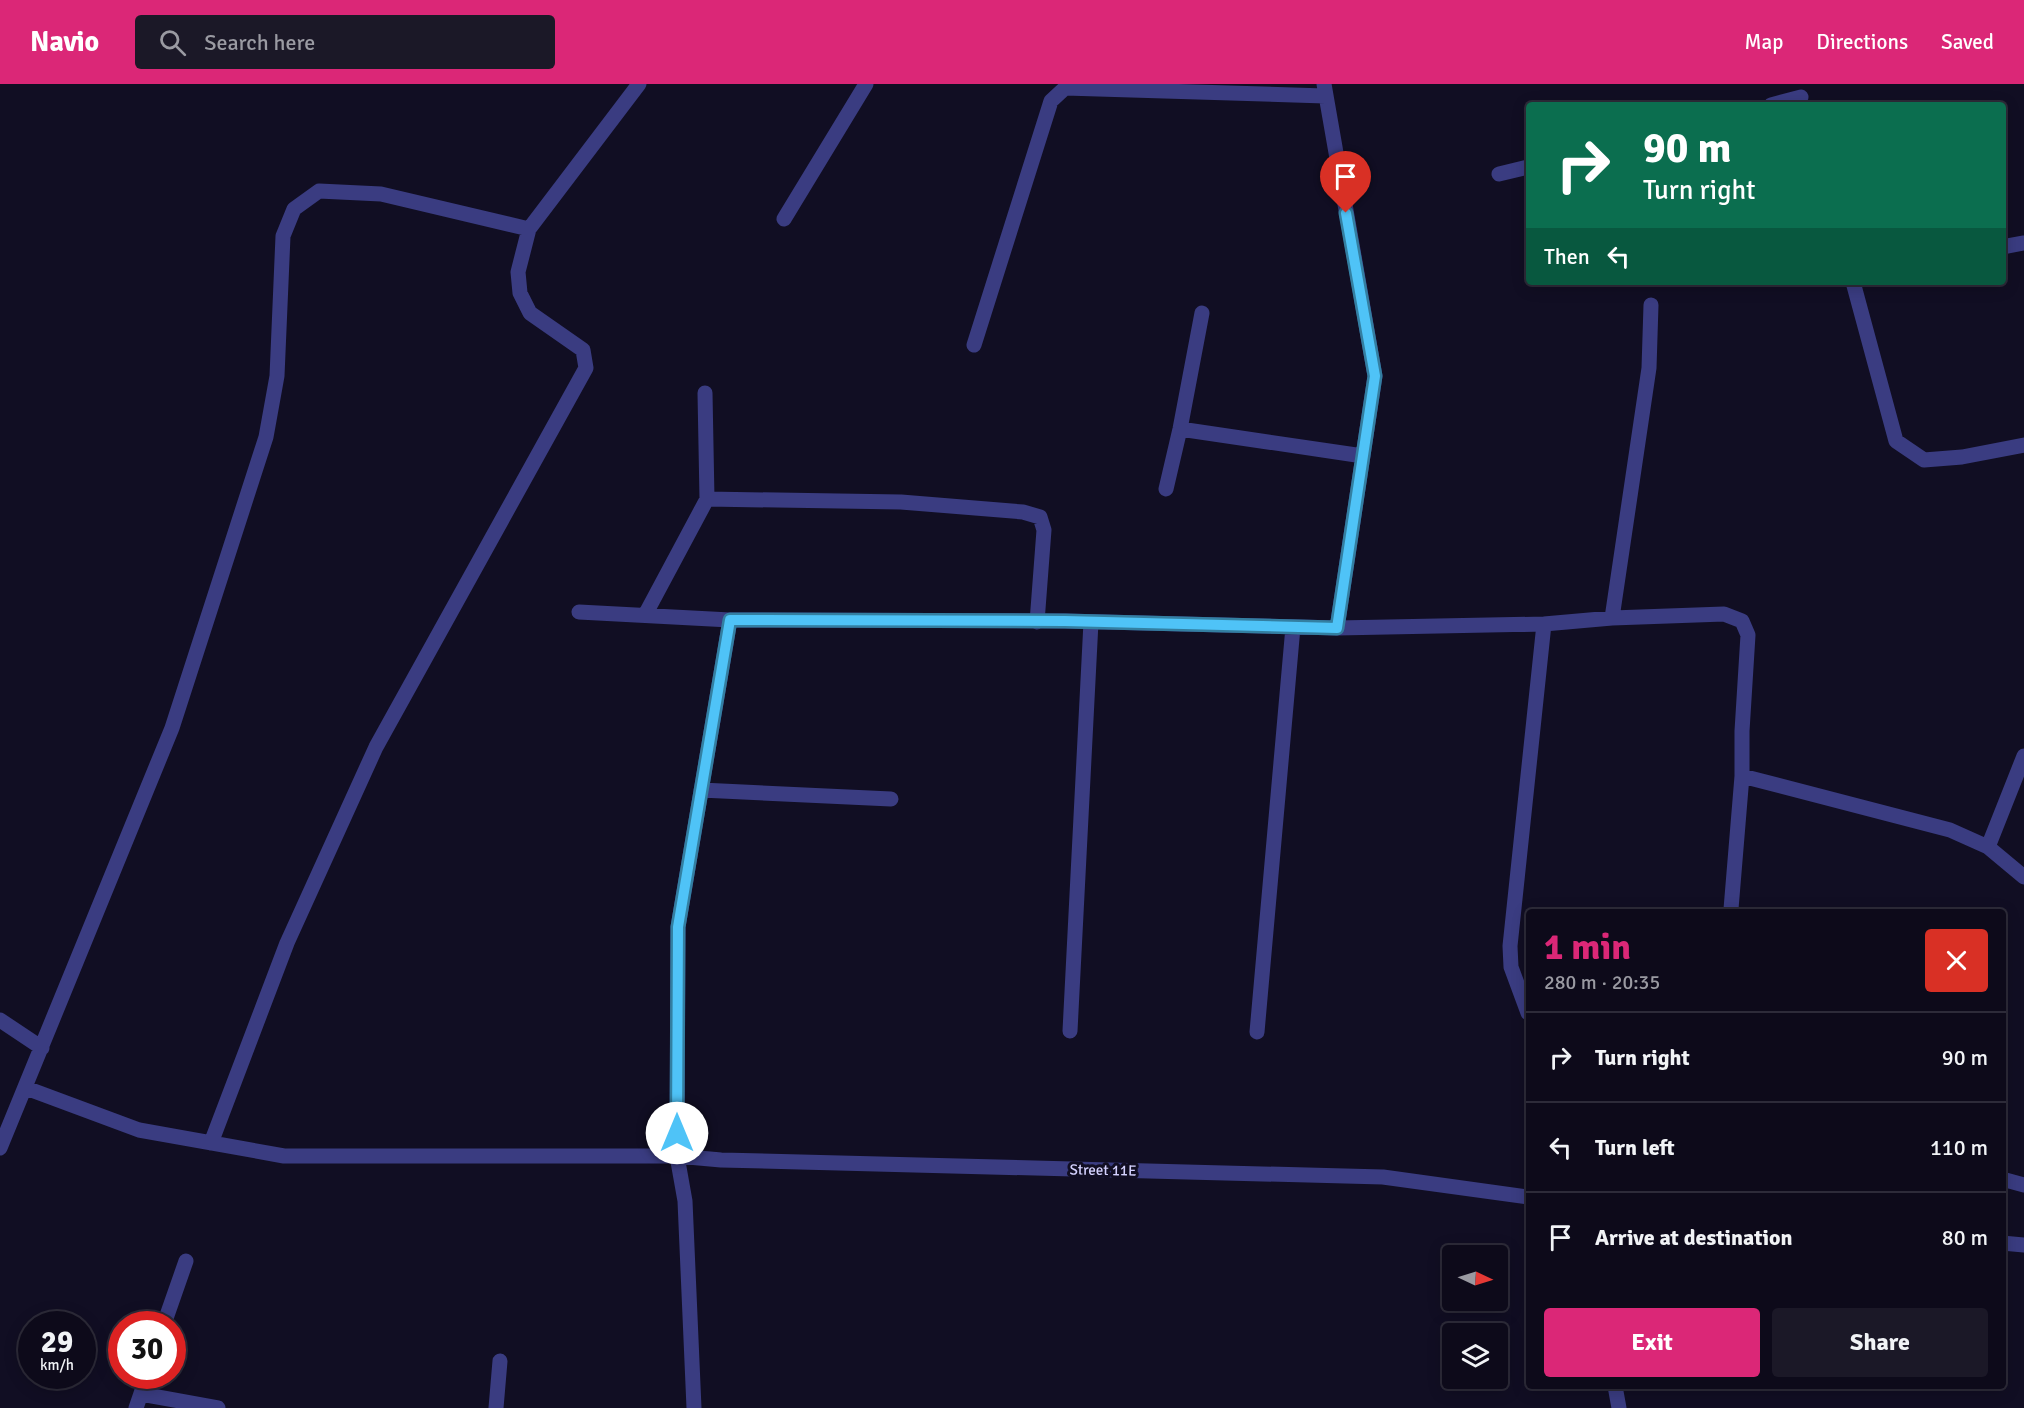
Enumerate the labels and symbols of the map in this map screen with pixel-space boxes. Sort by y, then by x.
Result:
pin [1320,151,1371,213]
position arrow [645,1101,709,1165]
street label: Street 11E [1069,1160,1137,1180]
north arrow [1442,1245,1508,1311]
speed limit sign: 30 [108,1311,186,1389]

